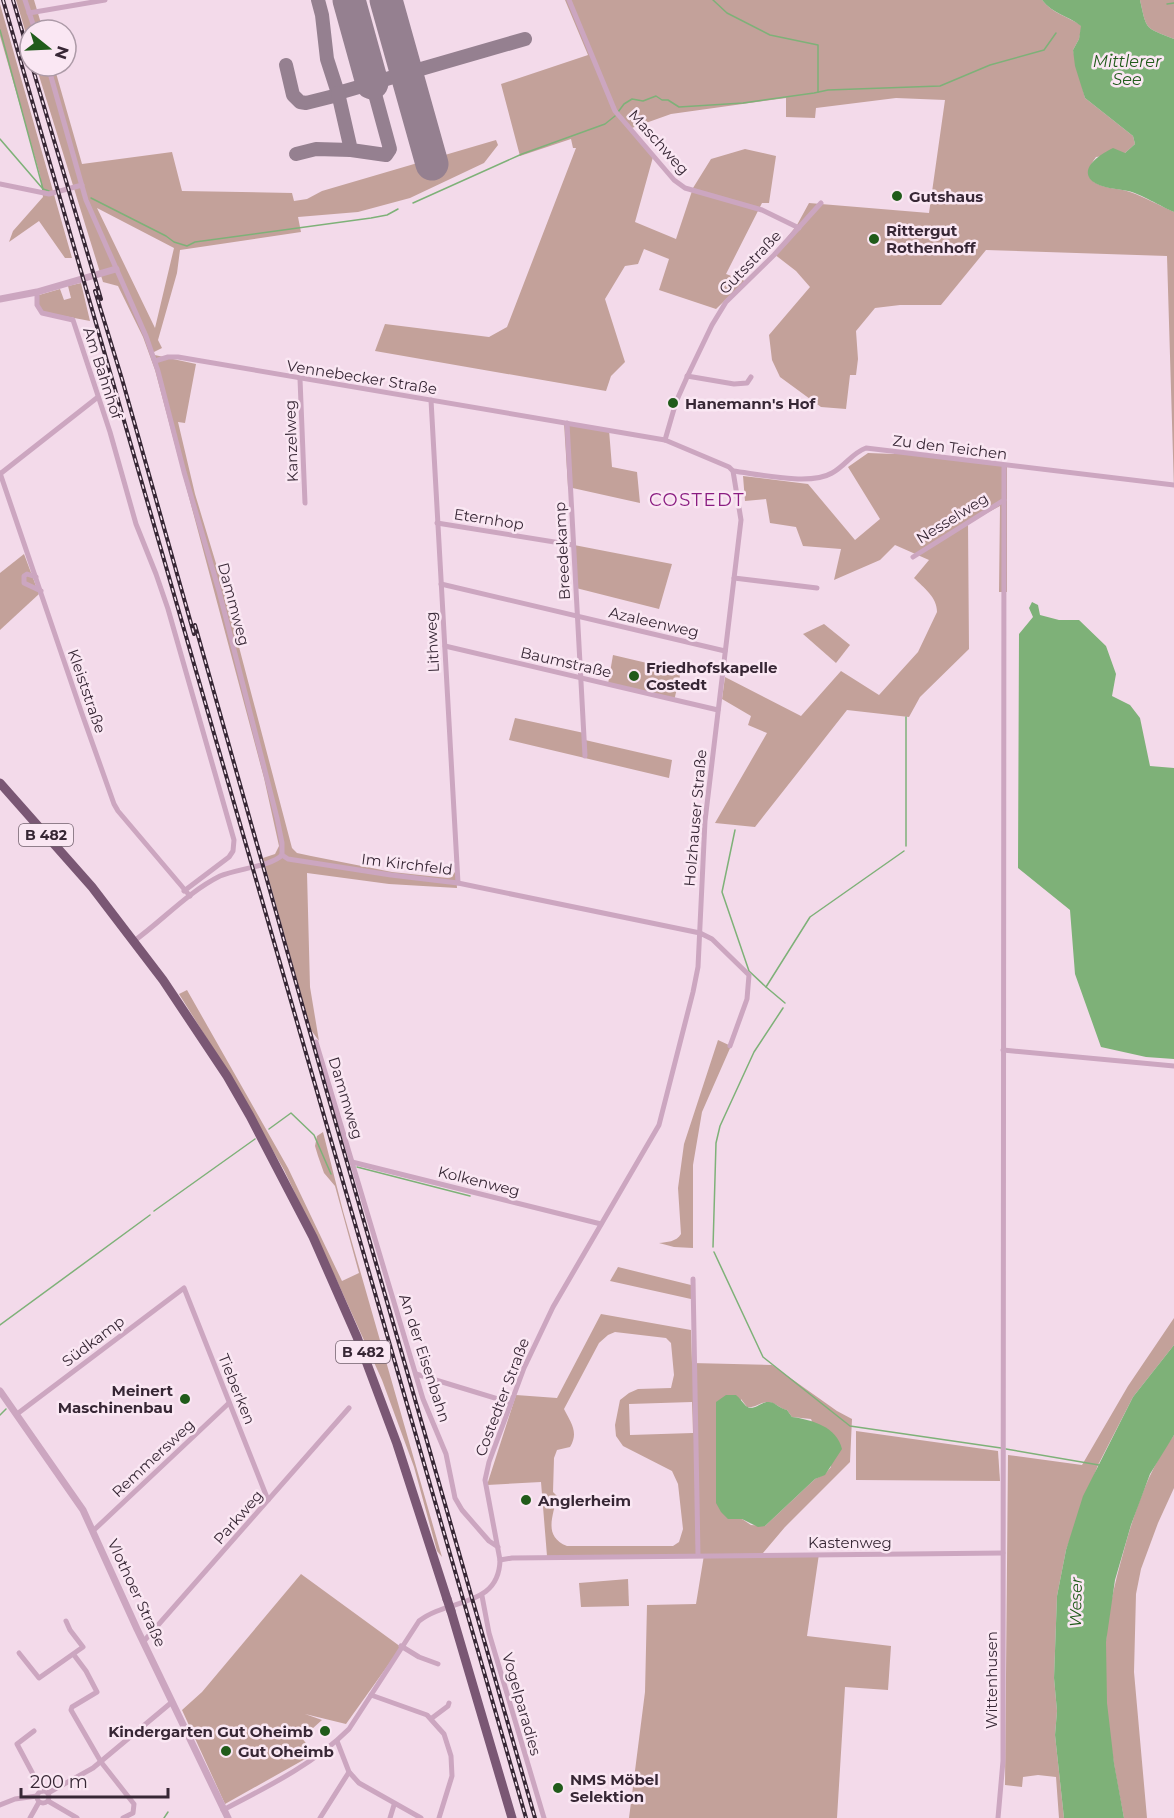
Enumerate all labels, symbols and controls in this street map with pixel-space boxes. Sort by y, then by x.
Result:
north arrow [18,18,78,78]
text: N [51,43,73,62]
water label: Mittlerer See [1093,52,1162,89]
street label: Maschweg [625,105,693,179]
place label: Gutshaus [909,187,983,206]
marker: Gutshaus [890,189,904,203]
place label: Rittergut Rothenhoff [886,221,977,257]
street label: Gutsstraße [715,226,785,298]
marker: Rittergut Rothenhoff [867,232,881,246]
street label: Am Bahnhof [79,325,127,422]
street label: Vennebecker Straße [285,356,439,398]
place label: Hanemann's Hof [685,394,817,413]
marker: Hanemann's Hof [666,396,680,410]
street label: Kanzelweg [280,400,302,482]
street label: Zu den Teichen [892,431,1008,463]
street label: Nesselweg [912,488,992,548]
district label: COSTEDT [649,489,745,511]
street label: Breedekamp [550,501,574,601]
street label: Eternhop [453,504,525,534]
street label: Dammweg [214,560,254,648]
street label: Azaleenweg [607,602,701,642]
street label: Lithweg [421,611,443,673]
street label: Baumstraße [519,642,613,682]
street label: Kleiststraße [64,646,110,736]
place label: Friedhofskapelle Costedt [646,658,777,694]
marker: Friedhofskapelle Costedt [627,669,641,683]
street label: Holzhauser Straße [680,749,710,887]
road number: B 482 [19,824,73,846]
street label: Im Kirchfeld [360,849,454,879]
street label: Dammweg [324,1054,368,1142]
street label: Kolkenweg [436,1162,522,1200]
street label: An der Eisenbahn [395,1291,455,1425]
street label: Südkamp [58,1311,128,1371]
street label: Costedter Straße [471,1335,533,1459]
road number: B 482 [336,1341,390,1363]
street label: Tieberken [214,1351,260,1427]
place label: Meinert Maschinenbau [58,1381,173,1417]
marker: Meinert Maschinenbau [178,1392,192,1406]
street label: Remmersweg [108,1415,198,1501]
street label: Parkweg [209,1486,267,1548]
place label: Anglerheim [537,1491,631,1510]
marker: Anglerheim [519,1493,533,1507]
street label: Kastenweg [808,1533,892,1552]
street label: Vlothoer Straße [104,1536,170,1650]
water label: Weser [1066,1576,1086,1627]
street label: Wittenhusen [982,1631,1001,1729]
street label: Vogelparadies [498,1650,546,1758]
place label: Kindergarten Gut Oheimb [108,1722,313,1741]
marker: Kindergarten Gut Oheimb [318,1724,332,1738]
place label: Gut Oheimb [238,1742,334,1761]
marker: Gut Oheimb [219,1744,233,1758]
scale bar [21,1761,168,1799]
place label: NMS Möbel Selektion [570,1770,659,1806]
text: 200 m [30,1771,88,1793]
marker: NMS Möbel Selektion [551,1781,565,1795]

